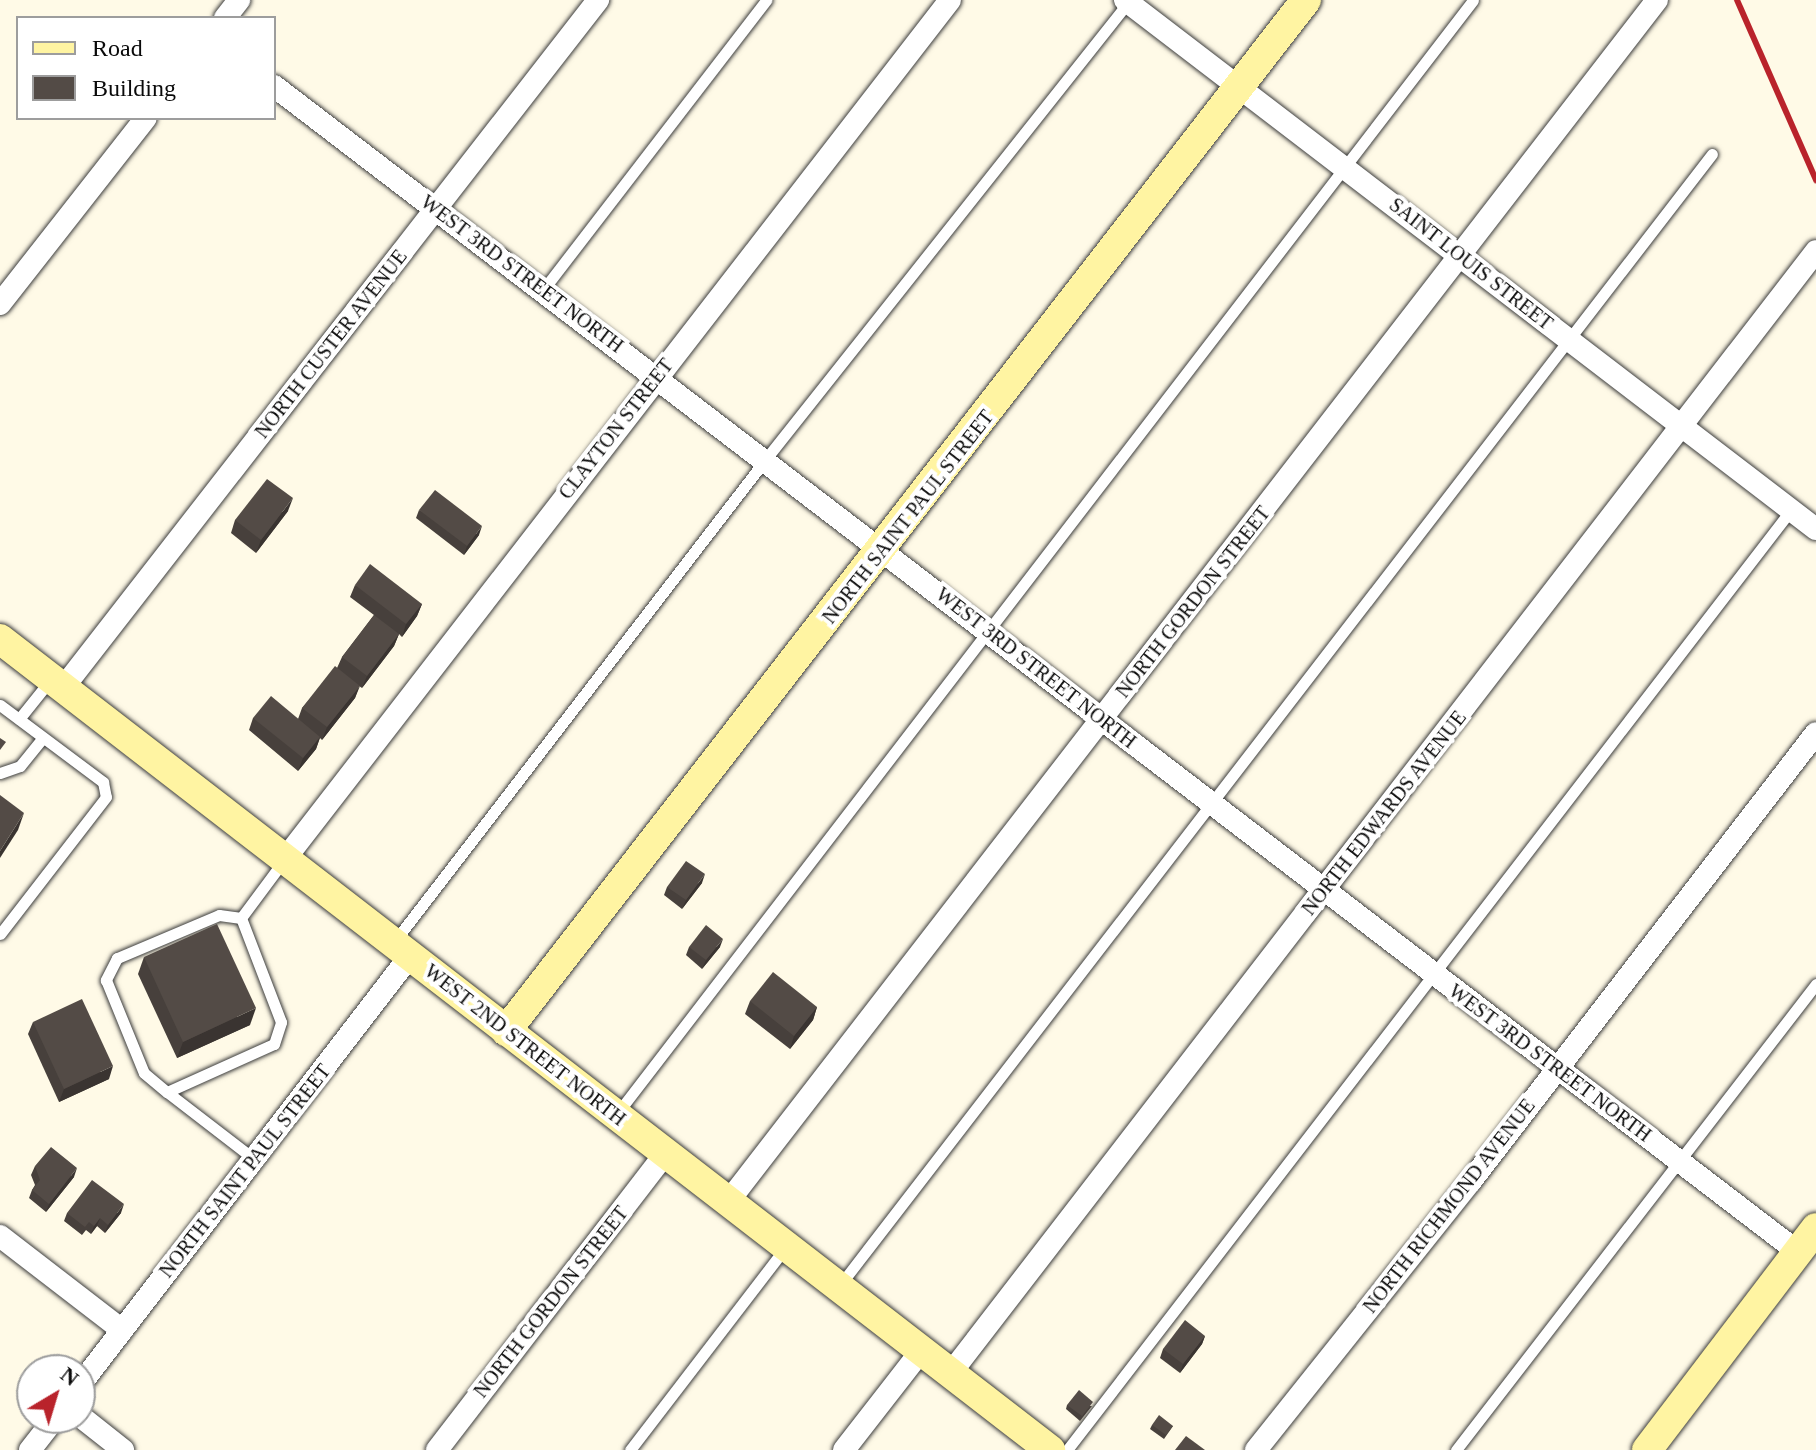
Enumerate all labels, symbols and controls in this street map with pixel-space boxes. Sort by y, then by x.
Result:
legend [16,16,276,120]
text: Road [92,35,143,61]
text: Building [92,75,176,101]
street label: WEST 3RD STREET NORTH [416,190,628,358]
street label: SAINT LOUIS STREET [1384,193,1558,335]
street label: NORTH CUSTER AVENUE [250,244,412,444]
street label: CLAYTON STREET [554,354,678,504]
street label: NORTH SAINT PAUL STREET [817,405,999,629]
street label: NORTH GORDON STREET [1111,501,1275,703]
street label: WEST 3RD STREET NORTH [931,582,1141,754]
street label: NORTH EDWARDS AVENUE [1296,706,1472,920]
street label: WEST 2ND STREET NORTH [419,959,631,1131]
street label: WEST 3RD STREET NORTH [1444,979,1656,1147]
street label: NORTH SAINT PAUL STREET [154,1059,336,1283]
street label: NORTH RICHMOND AVENUE [1358,1094,1540,1318]
street label: NORTH GORDON STREET [469,1201,633,1403]
north arrow [16,1354,96,1434]
text: N [56,1362,84,1391]

